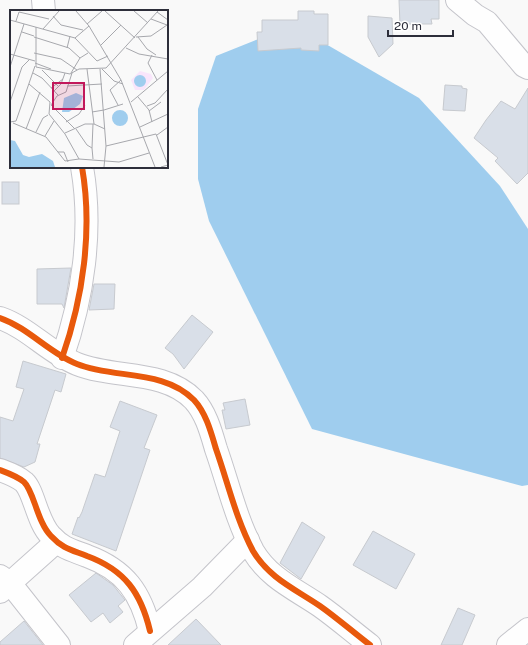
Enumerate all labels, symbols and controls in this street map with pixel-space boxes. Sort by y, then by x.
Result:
inset map [10,10,168,168]
scale bar [388,12,453,38]
text: 20 m [394,19,422,33]

